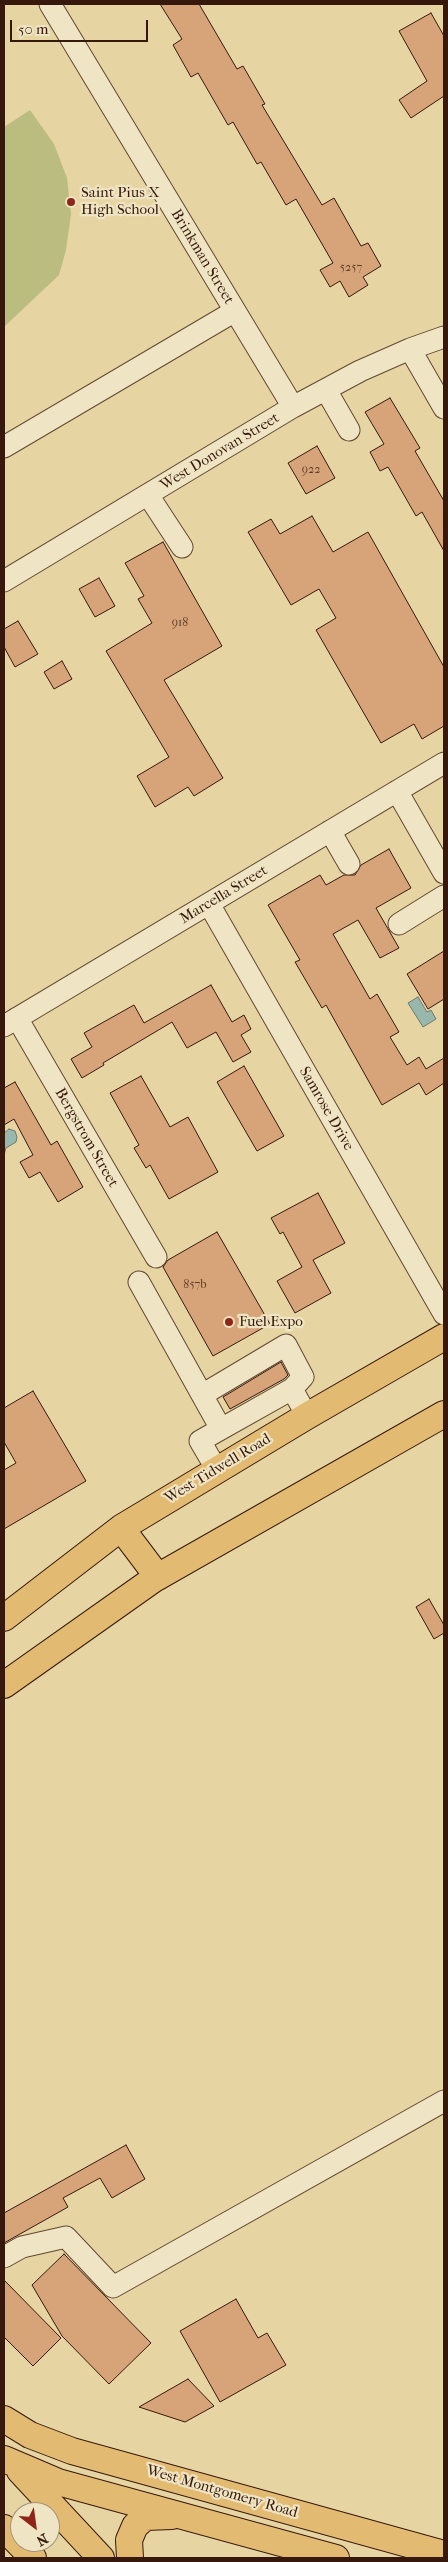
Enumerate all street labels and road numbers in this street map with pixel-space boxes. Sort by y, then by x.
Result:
street label: Brinkman Street [166,206,238,308]
street label: West Donovan Street [157,409,283,495]
street label: Marcella Street [177,862,271,928]
street label: Samrose Drive [295,1064,357,1154]
street label: Bergstrom Street [50,1085,122,1191]
street label: West Tidwell Road [162,1430,274,1508]
street label: West Montgomery Road [144,2462,300,2522]

